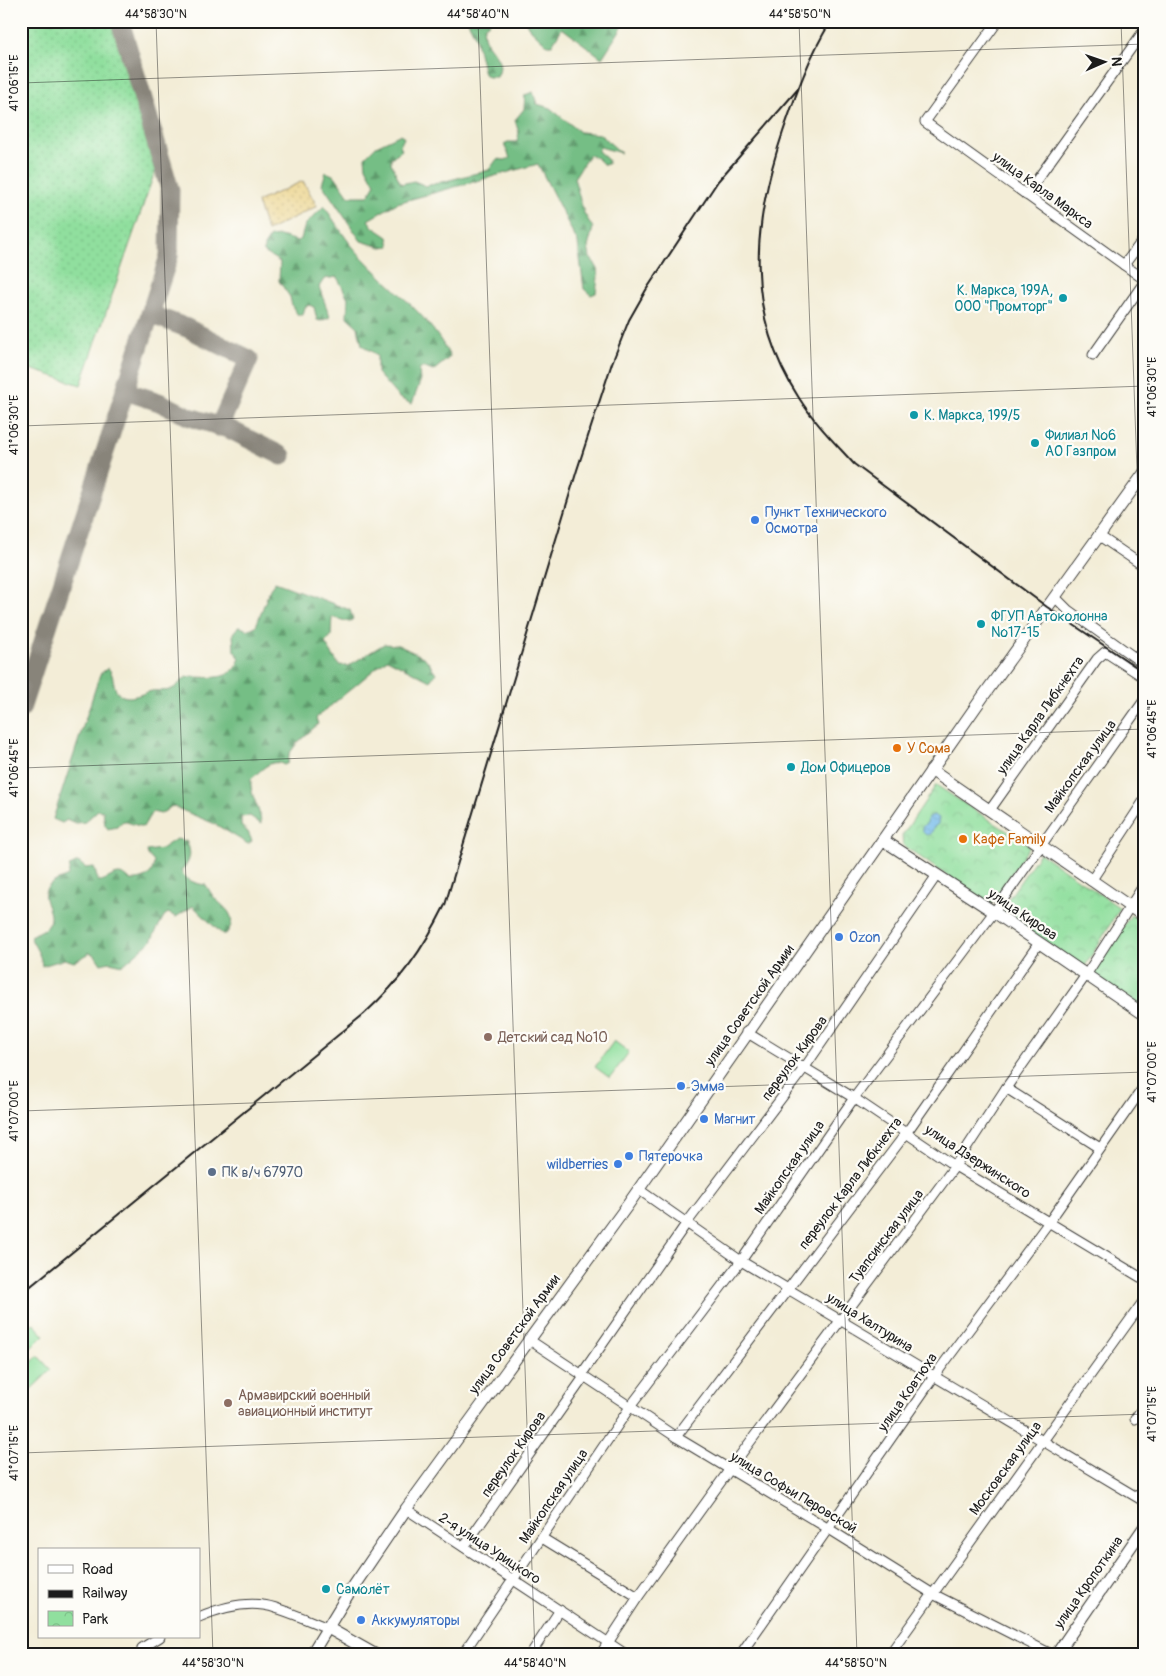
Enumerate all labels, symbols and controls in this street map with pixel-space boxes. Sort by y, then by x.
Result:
text: 44°58'30"N [125,7,187,22]
text: 44°58'40"N [447,7,509,22]
text: 44°58'50"N [769,7,831,22]
north arrow [1078,38,1128,88]
text: 41°06'15"E [7,55,22,111]
text: N [1108,57,1125,67]
street label: улица Карла Маркса [988,148,1096,233]
place label: К. Маркса, 199А, ООО "Промторг" [954,282,1053,315]
marker: К. Маркса, 199А, ООО "Промторг" [1057,292,1069,304]
text: 41°06'30"E [1145,357,1160,417]
text: 41°06'30"E [7,395,22,455]
place label: К. Маркса, 199/5 [924,407,1020,424]
marker: К. Маркса, 199/5 [908,409,920,421]
place label: Филиал №6 АО Газпром [1045,427,1116,460]
marker: Филиал №6 АО Газпром [1029,437,1041,449]
place label: Пункт Технического Осмотра [765,504,887,537]
marker: Пункт Технического Осмотра [749,514,761,526]
place label: ФГУП Автоколонна №17-15 [991,608,1108,641]
marker: ФГУП Автоколонна №17-15 [975,618,987,630]
street label: улица Карла Либкнехта [993,653,1088,778]
text: 41°06'45"E [1145,699,1160,759]
street label: Майкопская улица [1041,717,1120,816]
text: 41°06'45"E [7,738,22,798]
place label: У Сома [907,740,950,757]
marker: У Сома [891,742,903,754]
place label: Дом Офицеров [800,759,891,776]
marker: Дом Офицеров [785,761,797,773]
place label: Кафе Family [973,831,1046,848]
marker: Кафе Family [957,833,969,845]
street label: улица Кирова [984,885,1061,944]
place label: Ozon [849,929,881,946]
marker: Ozon [833,931,845,943]
street label: улица Советской Армии [701,941,798,1070]
street label: переулок Кирова [758,1013,831,1104]
place label: Детский сад №10 [497,1029,608,1046]
marker: Детский сад №10 [482,1031,494,1043]
text: 41°07'00"E [1145,1041,1160,1103]
place label: Эмма [691,1078,724,1095]
text: 41°07'00"E [7,1080,22,1142]
marker: Эмма [675,1080,687,1092]
place label: Магнит [714,1111,756,1128]
marker: Магнит [698,1113,710,1125]
street label: переулок Карла Либкнехта [795,1114,906,1253]
street label: Майкопская улица [751,1117,828,1217]
street label: улица Дзержинского [921,1120,1034,1202]
place label: Пятерочка [639,1148,703,1165]
marker: Пятерочка [623,1150,635,1162]
place label: wildberries [546,1156,609,1173]
marker: wildberries [612,1158,624,1170]
place label: ПК в/ч 67970 [222,1164,303,1181]
marker: ПК в/ч 67970 [206,1166,218,1178]
street label: Туапсинская улица [846,1186,927,1287]
street label: улица Советской Армии [465,1271,564,1398]
street label: улица Халтурина [823,1289,916,1356]
street label: улица Ковтюха [874,1350,941,1436]
text: 41°07'15"E [1145,1386,1160,1442]
place label: Армавирский военный авиационный институт [238,1387,373,1420]
marker: Армавирский военный авиационный институт [222,1397,234,1409]
street label: переулок Кирова [478,1408,549,1500]
street label: Московская улица [966,1418,1045,1518]
text: 41°07'15"E [7,1425,22,1481]
street label: Майкопская улица [515,1446,591,1547]
street label: улица Софьи Перовской [727,1447,860,1537]
street label: 2-я улица Урицкого [435,1509,544,1588]
street label: улица Кропоткина [1050,1533,1127,1632]
legend [38,1548,200,1638]
text: Road [82,1560,113,1579]
place label: Самолёт [336,1581,390,1598]
marker: Самолёт [320,1583,332,1595]
text: Railway [82,1584,128,1603]
text: Park [82,1610,109,1629]
place label: Аккумуляторы [371,1612,460,1629]
marker: Аккумуляторы [355,1614,367,1626]
text: 44°58'30"N [182,1656,244,1671]
text: 44°58'40"N [504,1656,566,1671]
text: 44°58'50"N [825,1656,887,1671]

